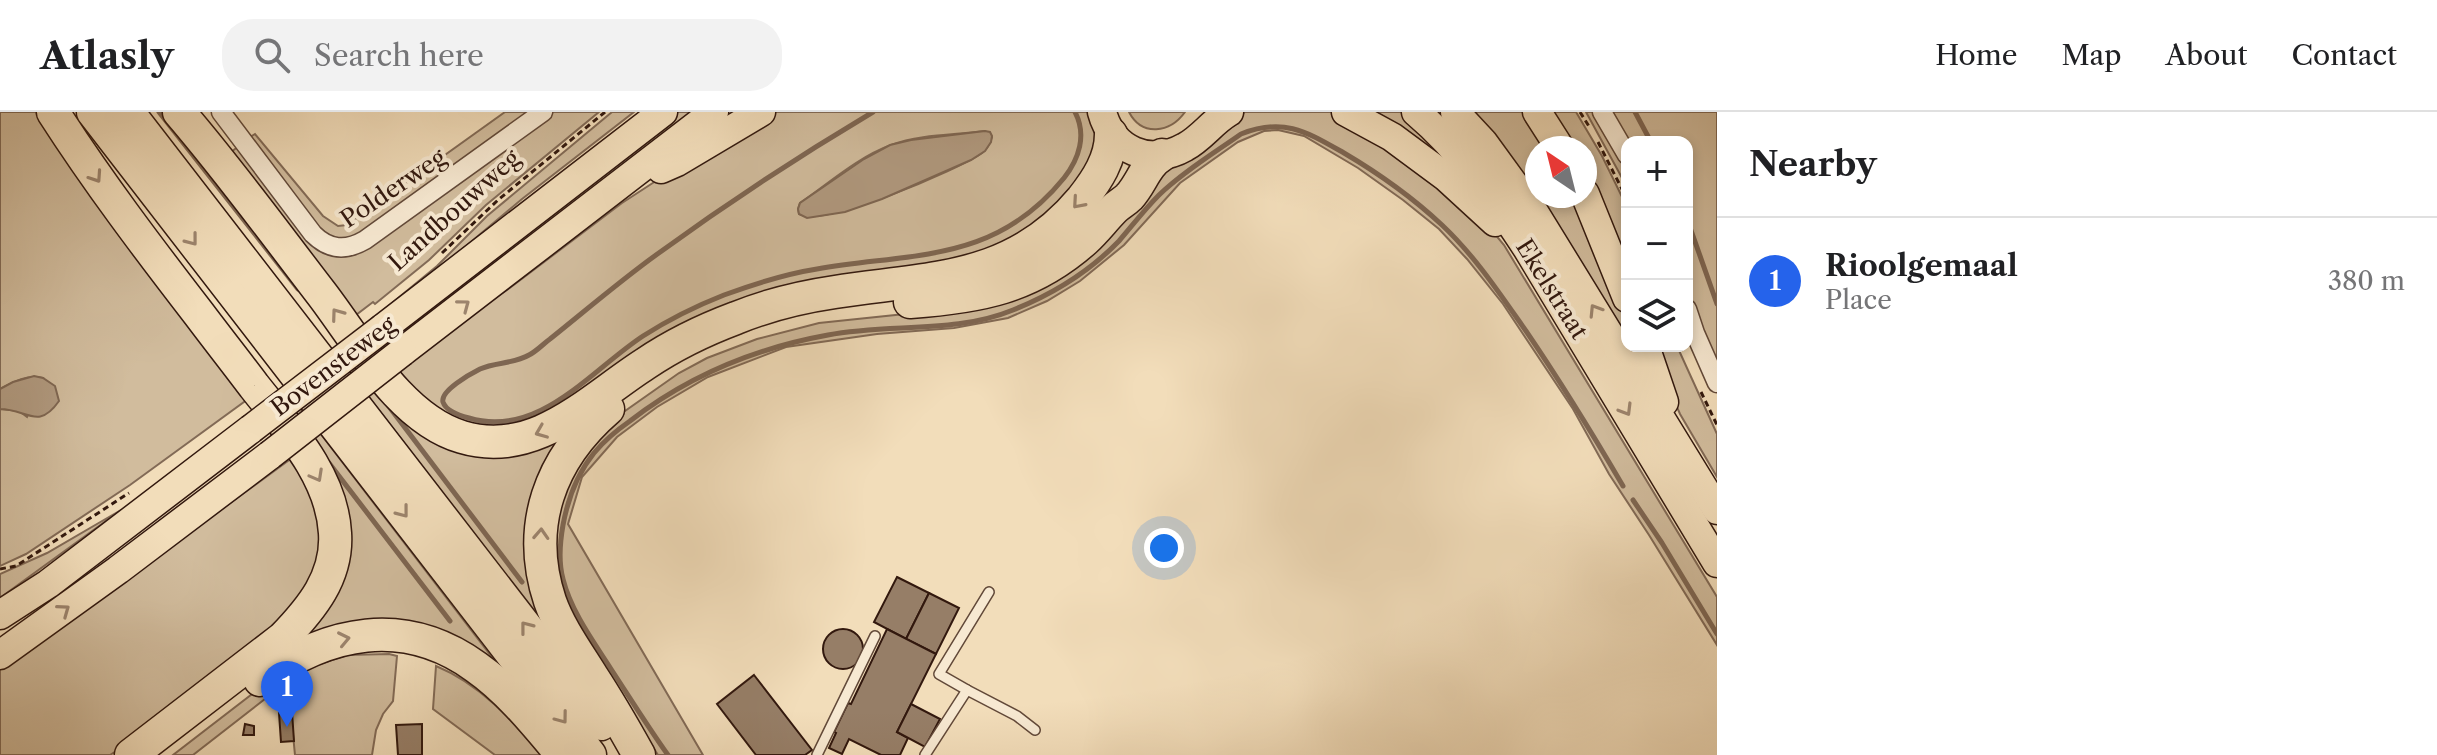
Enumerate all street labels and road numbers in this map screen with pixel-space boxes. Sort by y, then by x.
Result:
street label: Polderweg [335,142,451,234]
street label: Landbouwweg [382,143,526,277]
street label: Ekelstraat [1510,234,1594,345]
street label: Bovensteweg [265,309,401,422]

